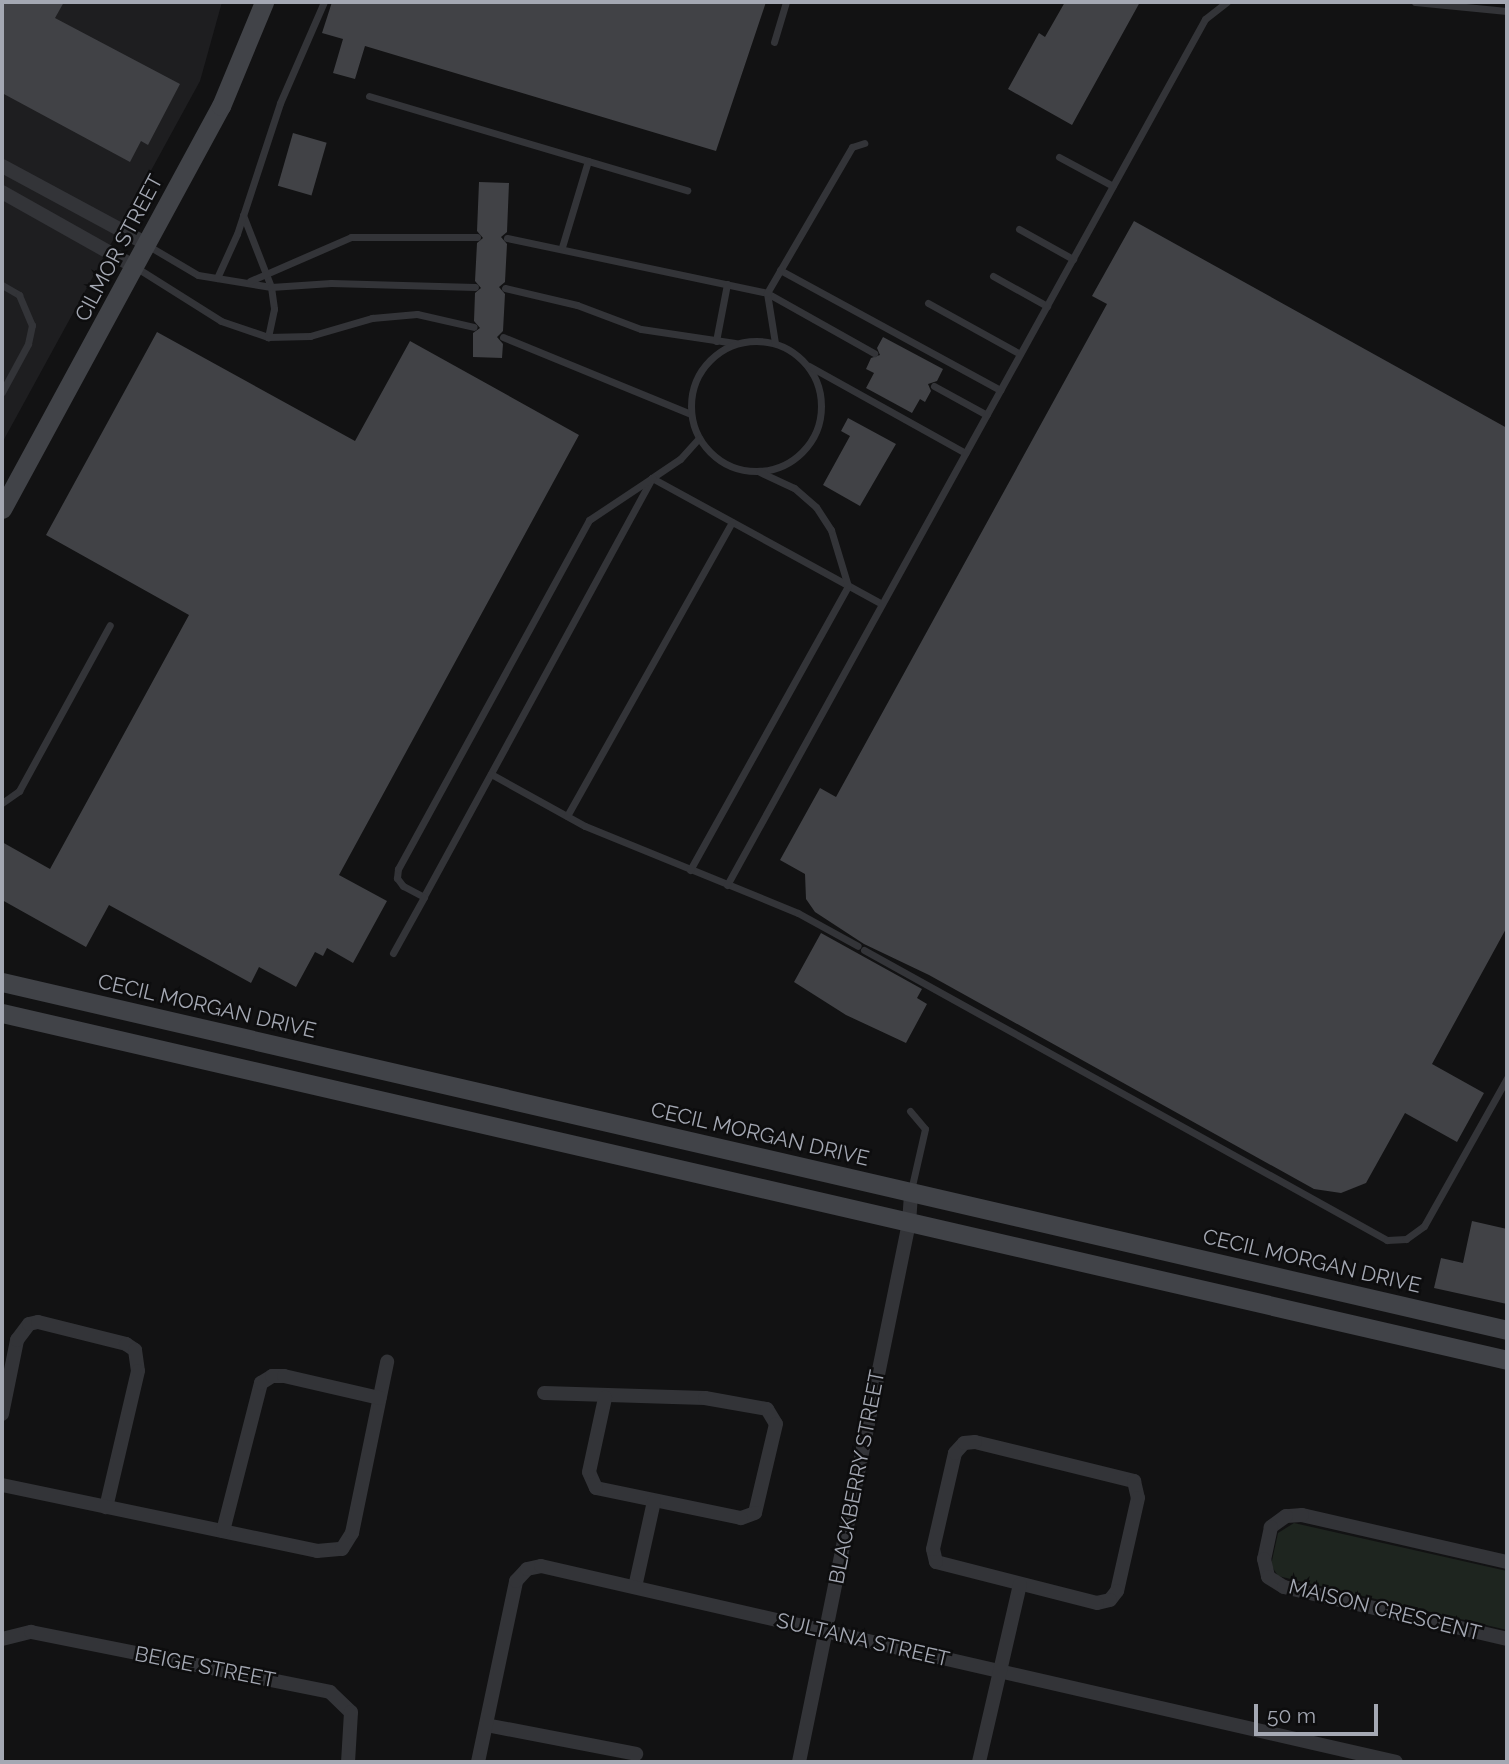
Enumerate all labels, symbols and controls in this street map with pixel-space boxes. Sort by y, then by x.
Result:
street label: CILMOR STREET [70,170,168,326]
street label: CECIL MORGAN DRIVE [95,969,319,1043]
street label: CECIL MORGAN DRIVE [648,1097,872,1171]
street label: CECIL MORGAN DRIVE [1200,1224,1424,1298]
street label: BLACKBERRY STREET [824,1368,890,1586]
street label: MAISON CRESCENT [1286,1574,1484,1646]
street label: SULTANA STREET [774,1608,952,1672]
street label: BEIGE STREET [133,1641,277,1693]
scale bar [1257,1690,1381,1734]
text: 50 m [1267,1703,1316,1728]

